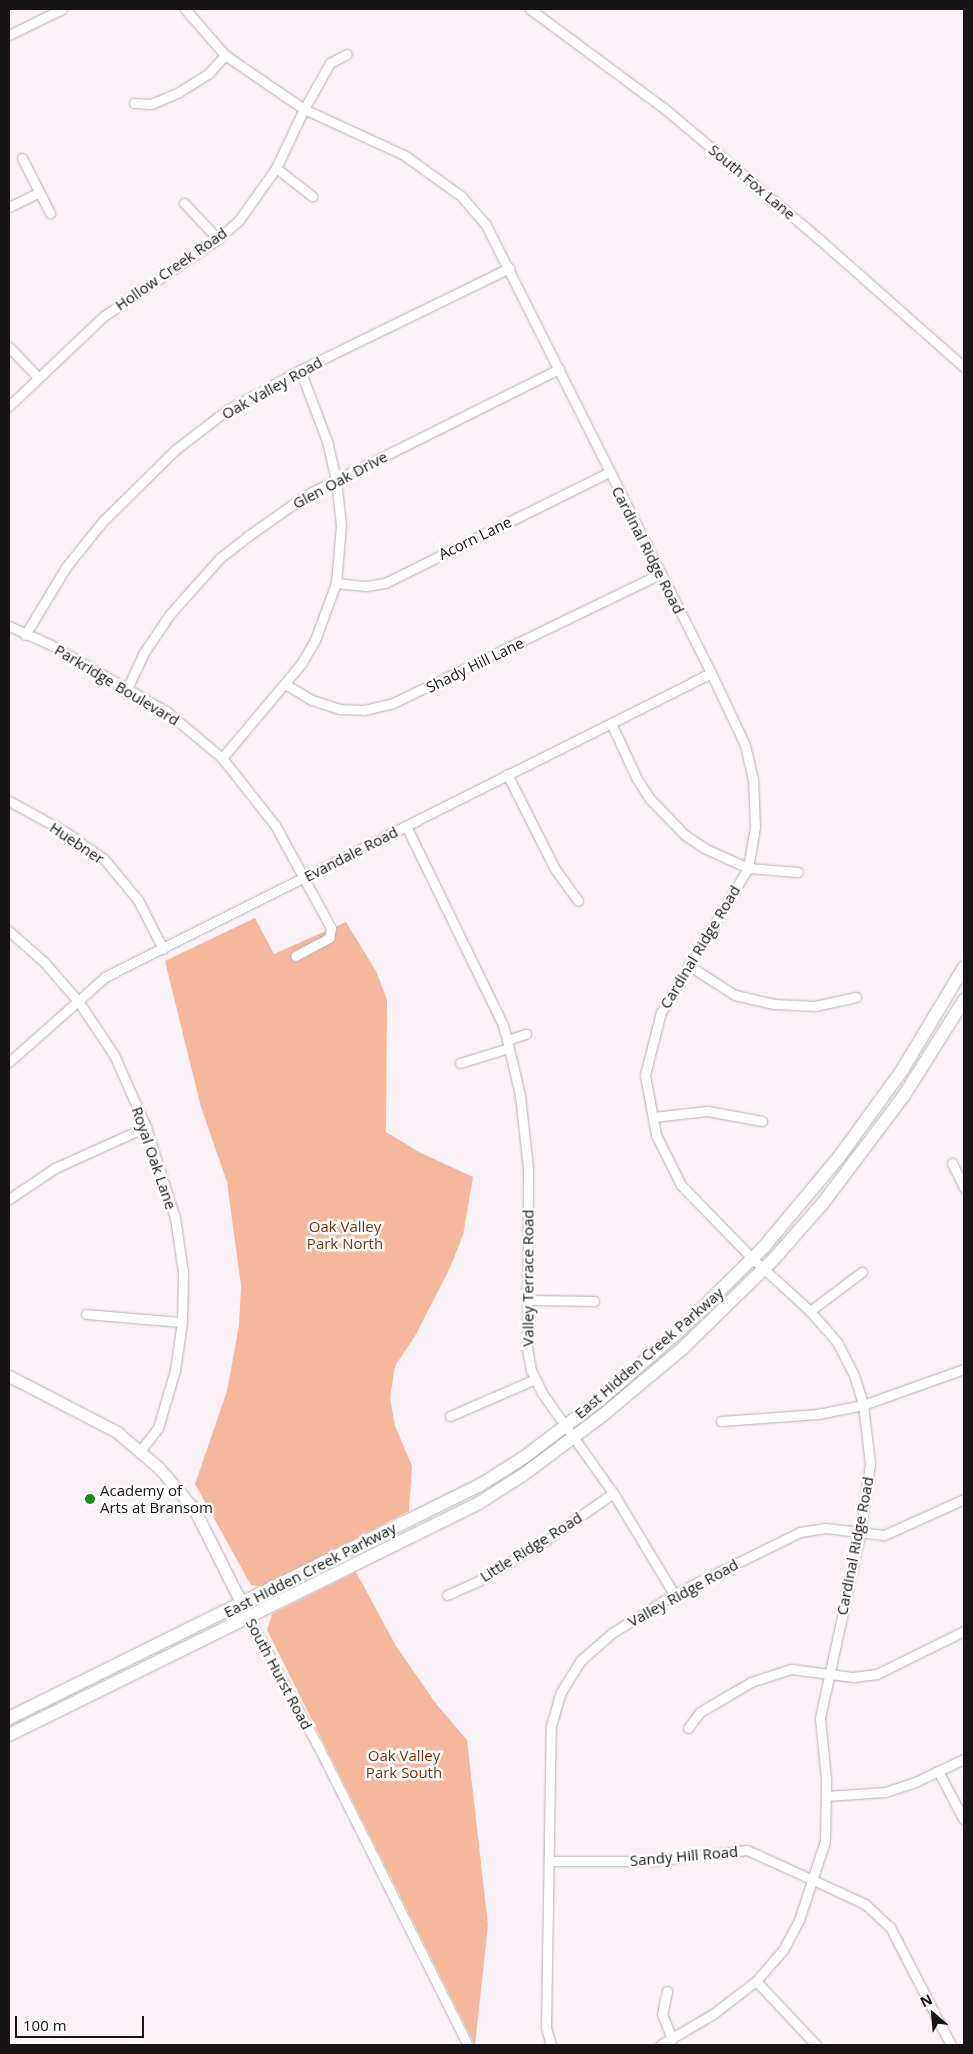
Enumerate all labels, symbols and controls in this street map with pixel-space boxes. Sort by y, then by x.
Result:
street label: South Fox Lane [705,141,799,223]
street label: Hollow Creek Road [112,224,230,314]
street label: Oak Valley Road [219,353,325,423]
street label: Glen Oak Drive [290,447,390,513]
street label: Cardinal Ridge Road [608,483,688,617]
street label: Acorn Lane [436,513,514,563]
street label: Shady Hill Lane [423,634,527,696]
street label: Parkridge Boulevard [51,641,183,729]
street label: Huebner [46,818,108,868]
street label: Evandale Road [301,823,401,885]
street label: Cardinal Ridge Road [656,882,744,1012]
street label: Royal Oak Lane [128,1104,180,1212]
street label: Valley Terrace Road [519,1209,537,1347]
park label: Oak Valley Park North [307,1217,383,1252]
street label: East Hidden Creek Parkway [571,1284,727,1422]
street label: Cardinal Ridge Road [833,1475,877,1617]
place label: Academy of Arts at Bransom [100,1481,213,1516]
marker: Academy of Arts at Bransom [84,1493,96,1505]
street label: Little Ridge Road [477,1508,585,1586]
street label: East Hidden Creek Parkway [221,1519,399,1621]
street label: Valley Ridge Road [625,1555,741,1631]
street label: South Hurst Road [242,1615,316,1733]
park label: Oak Valley Park South [366,1746,442,1781]
street label: Sandy Hill Road [629,1842,739,1870]
north arrow [908,1989,958,2039]
text: N [917,1989,935,2011]
scale bar [18,2006,146,2038]
text: 100 m [23,2015,67,2035]

